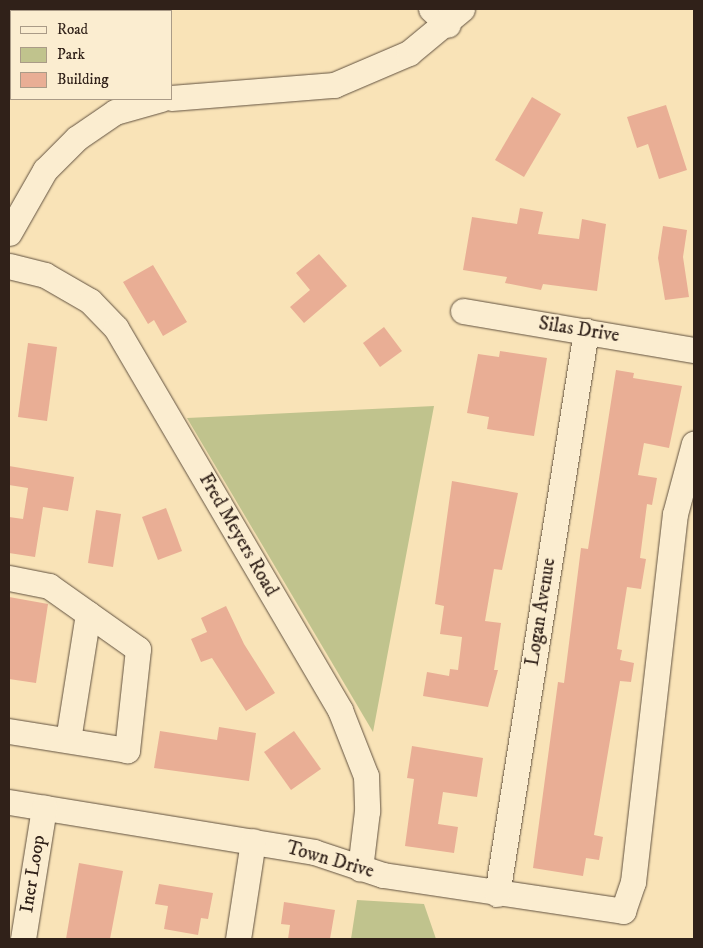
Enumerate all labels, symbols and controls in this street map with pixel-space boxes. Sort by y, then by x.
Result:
legend [10,10,172,100]
text: Road [57,20,88,39]
text: Park [57,45,85,64]
text: Building [57,70,109,89]
street label: Silas Drive [537,312,621,348]
street label: Fred Meyers Road [194,470,282,600]
street label: Logan Avenue [521,556,561,668]
street label: Iner Loop [16,833,50,915]
street label: Town Drive [284,837,376,883]

